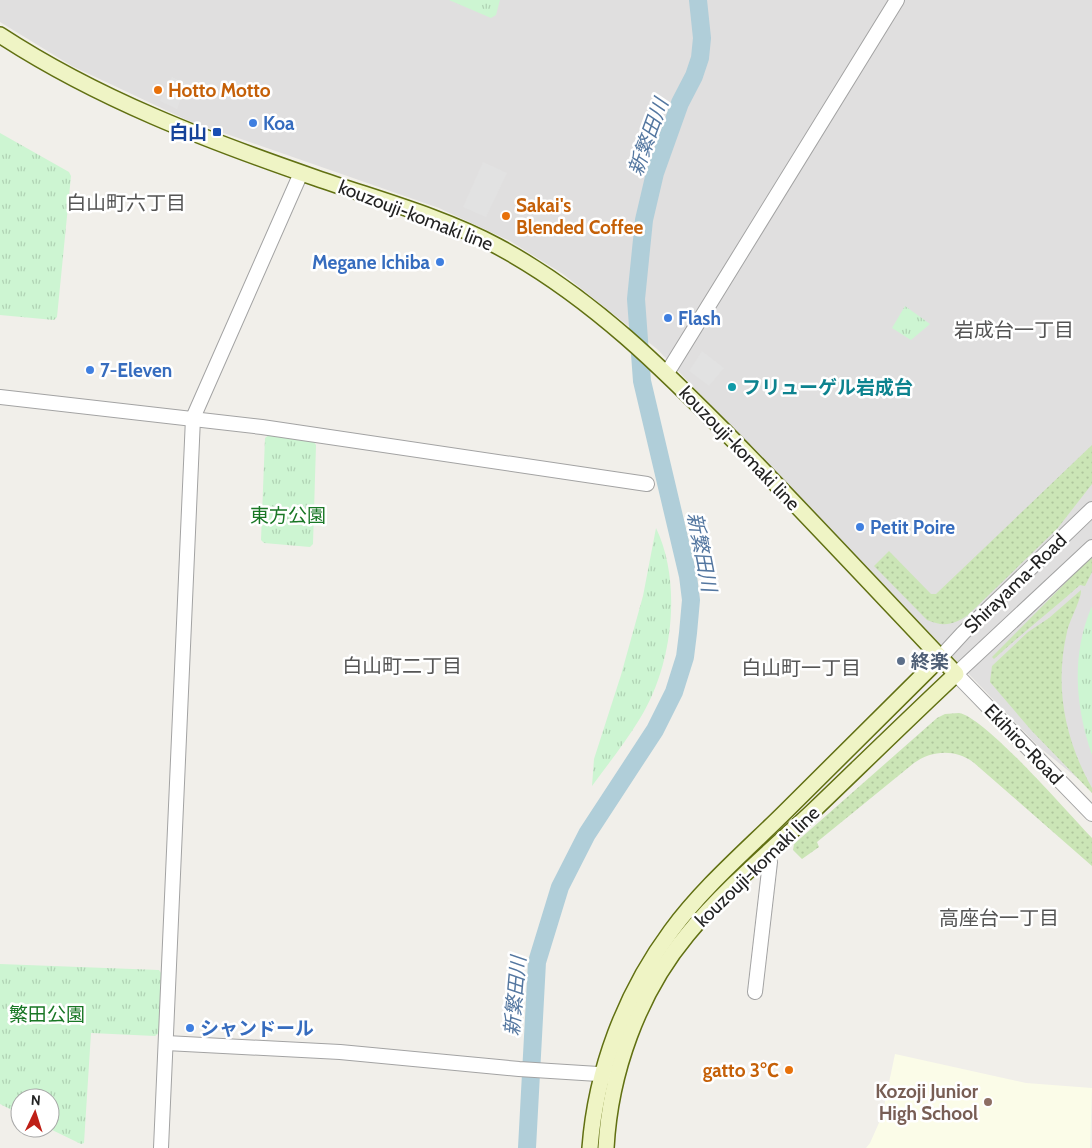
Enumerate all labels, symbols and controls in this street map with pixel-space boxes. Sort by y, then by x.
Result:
place label: Hotto Motto [168,79,271,102]
marker: Hotto Motto [152,84,164,96]
water label: 新繁田川 [623,93,674,179]
place label: Koa [263,112,295,135]
marker: Koa [247,117,259,129]
place label: 白山 [169,121,207,144]
marker: 白山 [211,126,223,138]
street label: kouzouji-komaki line [335,175,497,256]
district label: 白山町六丁目 [66,191,186,215]
place label: Sakai's Blended Coffee [516,194,643,239]
marker: Sakai's Blended Coffee [500,210,512,222]
place label: Megane Ichiba [312,251,431,274]
marker: Megane Ichiba [434,256,446,268]
place label: Flash [678,307,721,330]
marker: Flash [662,312,674,324]
district label: 岩成台一丁目 [954,318,1074,342]
place label: 7-Eleven [100,359,172,382]
marker: 7-Eleven [84,364,96,376]
place label: フリューゲル岩成台 [742,376,913,399]
street label: kouzouji-komaki line [674,381,805,515]
marker: フリューゲル岩成台 [726,381,738,393]
park label: 東方公園 [250,504,326,527]
water label: 新繁田川 [683,510,722,596]
place label: Petit Poire [870,516,955,539]
marker: Petit Poire [854,521,866,533]
street label: Shirayama-Road [959,529,1071,638]
place label: 終楽 [911,650,949,673]
district label: 白山町二丁目 [342,654,462,678]
marker: 終楽 [895,655,907,667]
district label: 白山町一丁目 [741,656,861,680]
street label: Ekihiro-Road [980,699,1068,789]
street label: kouzouji-komaki line [690,801,824,932]
district label: 高座台一丁目 [939,906,1059,930]
water label: 新繁田川 [500,953,531,1037]
park label: 繁田公園 [9,1003,85,1026]
place label: シャンドール [200,1017,314,1040]
marker: シャンドール [184,1022,196,1034]
place label: gatto 3℃ [703,1059,779,1082]
marker: gatto 3℃ [783,1064,795,1076]
place label: Kozoji Junior High School [875,1080,979,1125]
north arrow [10,1088,60,1138]
text: N [30,1091,41,1109]
marker: Kozoji Junior High School [982,1096,994,1108]

